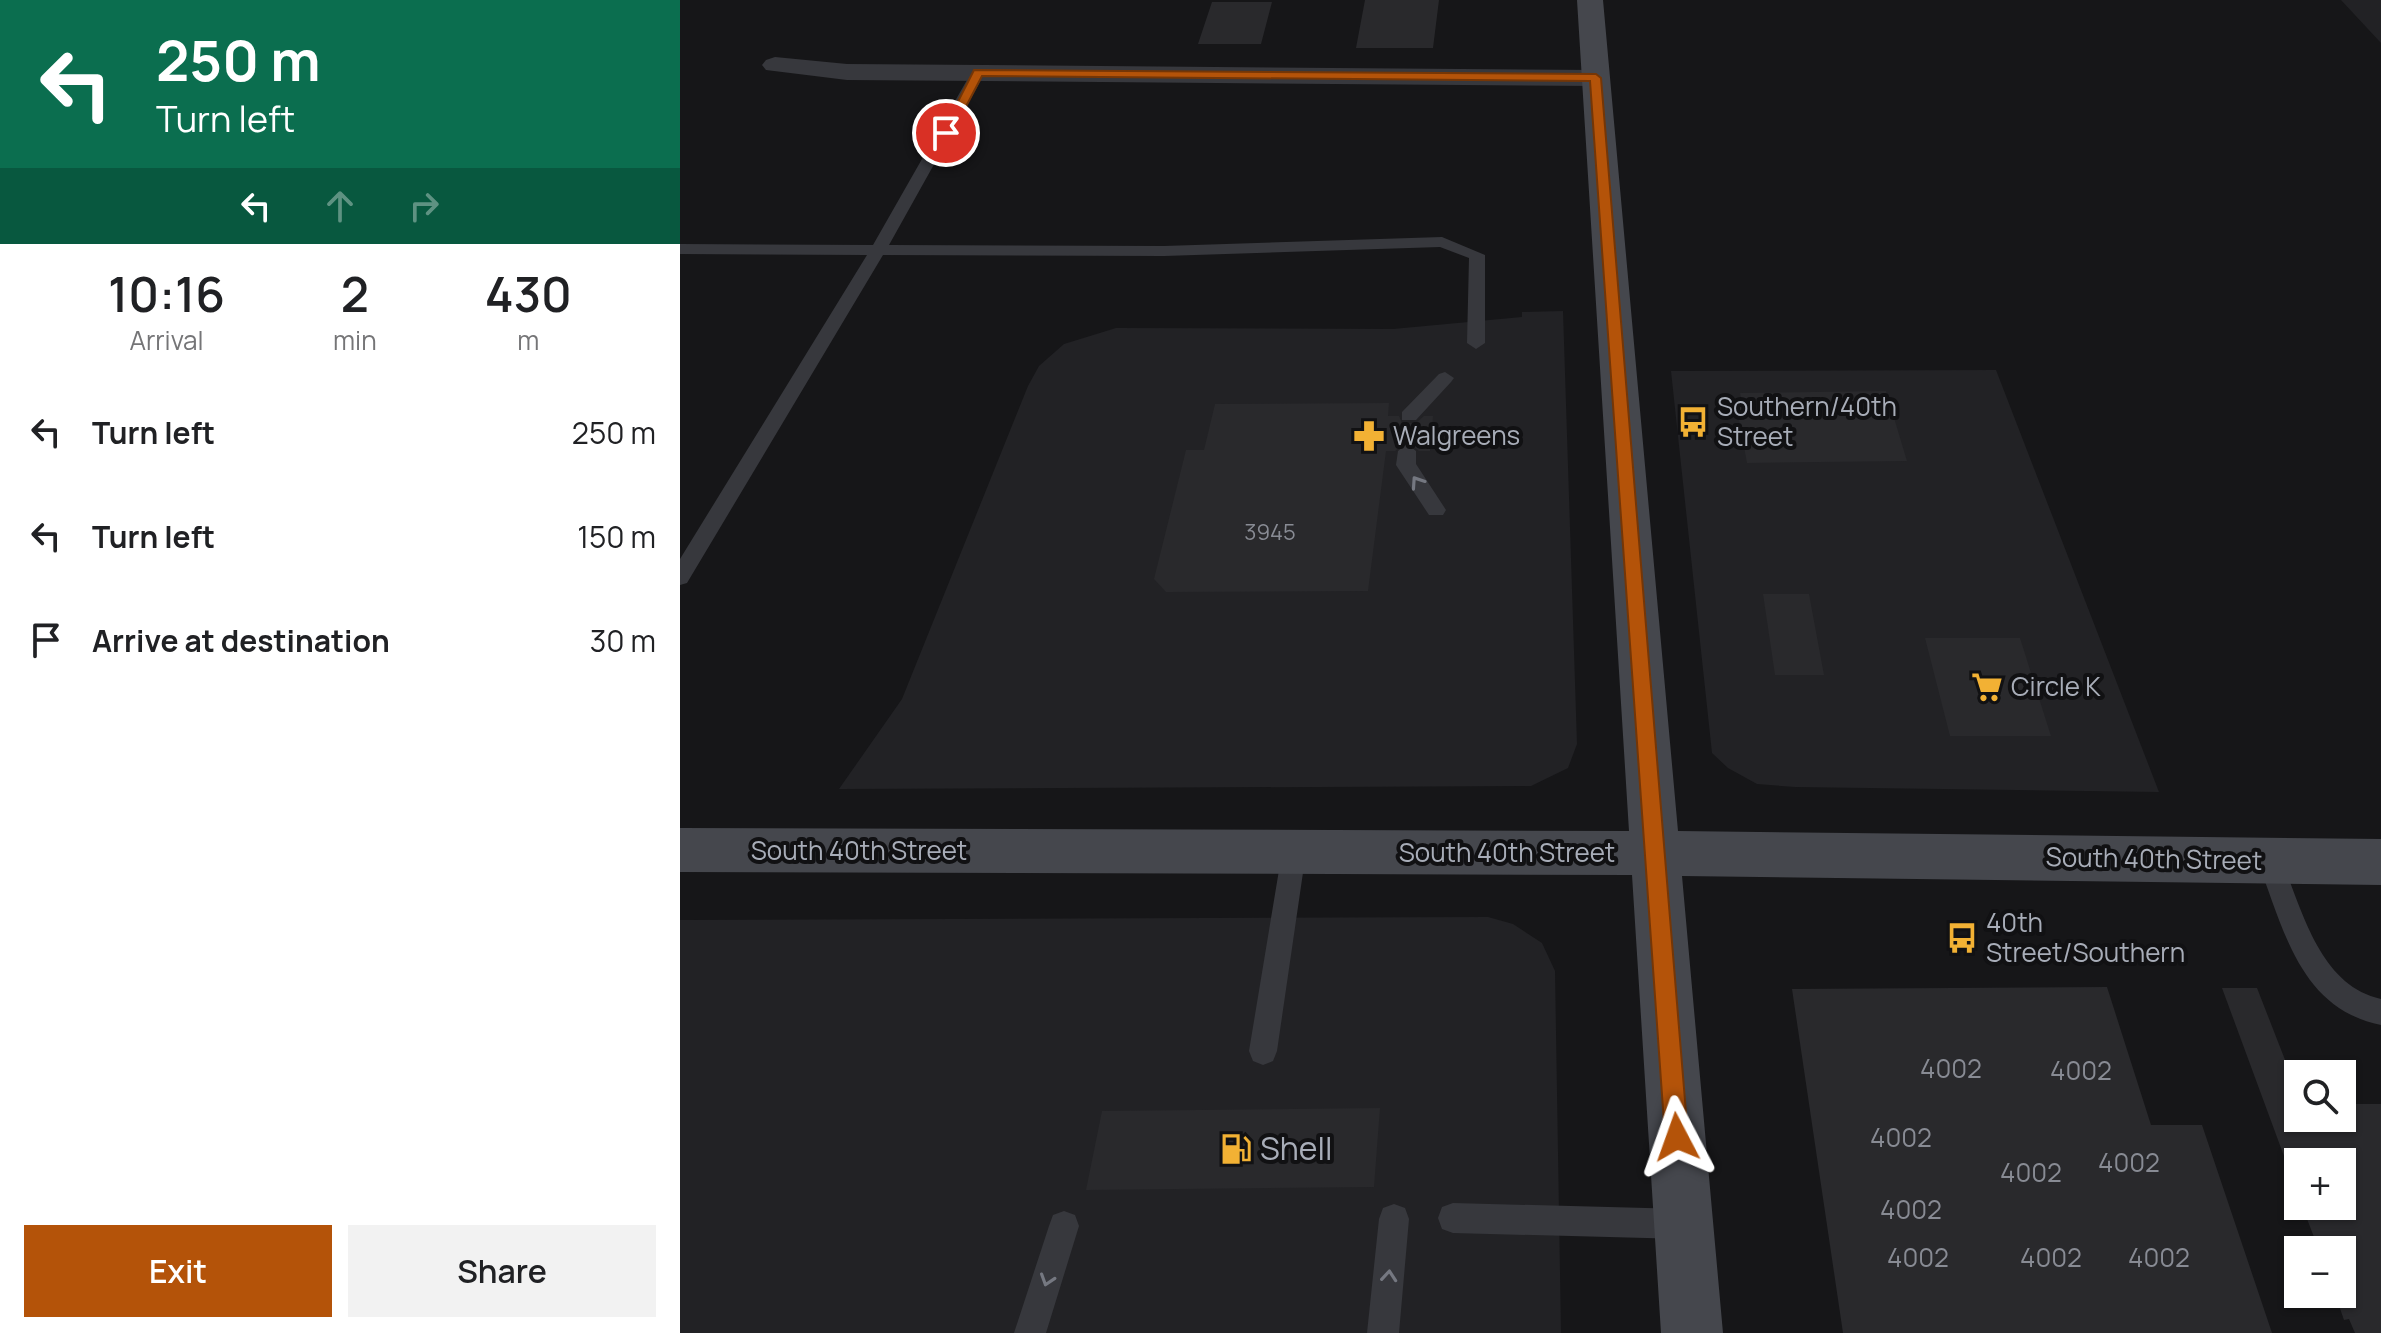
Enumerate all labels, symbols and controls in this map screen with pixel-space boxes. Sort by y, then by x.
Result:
text: 250 m [156,21,321,98]
icon: left [24,32,128,136]
text: Turn left [156,94,295,143]
pin [912,99,980,167]
icon: arrive [924,111,968,155]
icon: left [234,184,278,228]
icon: ahead [318,184,362,228]
icon: right [402,184,446,228]
text: 10:16 [108,261,225,326]
text: 2 [341,261,369,326]
text: 430 [485,261,572,326]
text: Arrival [129,322,204,358]
text: min [333,322,377,358]
text: m [517,322,539,358]
place label: Southern/40th Street [1717,388,1897,454]
bus stop icon: Southern/40th Street [1676,405,1710,439]
icon: left [24,410,68,454]
text: Turn left [92,412,215,453]
text: 250 m [572,412,656,453]
place label: Walgreens [1393,417,1520,453]
pharmacy icon: Walgreens [1352,419,1386,453]
one-way arrow [1412,476,1427,490]
icon: left [24,514,68,558]
text: Turn left [92,516,215,557]
text: 150 m [577,516,656,557]
house number: 3945 [1244,517,1296,547]
icon: arrive [24,618,68,662]
text: Arrive at destination [92,620,390,661]
text: 30 m [590,620,656,661]
place label: Circle K [2011,668,2101,704]
supermarket icon: Circle K [1970,670,2004,704]
street label: South 40th Street [751,832,967,868]
street label: South 40th Street [1399,834,1615,870]
street label: South 40th Street [2045,838,2263,878]
place label: 40th Street/Southern [1986,904,2185,970]
bus stop icon: 40th Street/Southern [1945,921,1979,955]
house number: 4002 [1920,1050,1982,1086]
house number: 4002 [2050,1052,2112,1088]
map controls [2284,1060,2356,1308]
button: search [2284,1060,2356,1132]
position arrow [1635,1095,1719,1179]
house number: 4002 [1870,1119,1932,1155]
place label: Shell [1260,1126,1332,1170]
fuel station icon: Shell [1219,1132,1253,1166]
house number: 4002 [2098,1144,2160,1180]
button: + [2284,1148,2356,1220]
house number: 4002 [2000,1154,2062,1190]
house number: 4002 [1880,1191,1942,1227]
button: Exit [24,1225,332,1317]
button: Share [348,1225,656,1317]
button: − [2284,1236,2356,1308]
house number: 4002 [1887,1239,1949,1275]
house number: 4002 [2020,1239,2082,1275]
house number: 4002 [2128,1239,2190,1275]
one-way arrow [1380,1269,1397,1282]
one-way arrow [1041,1272,1057,1286]

